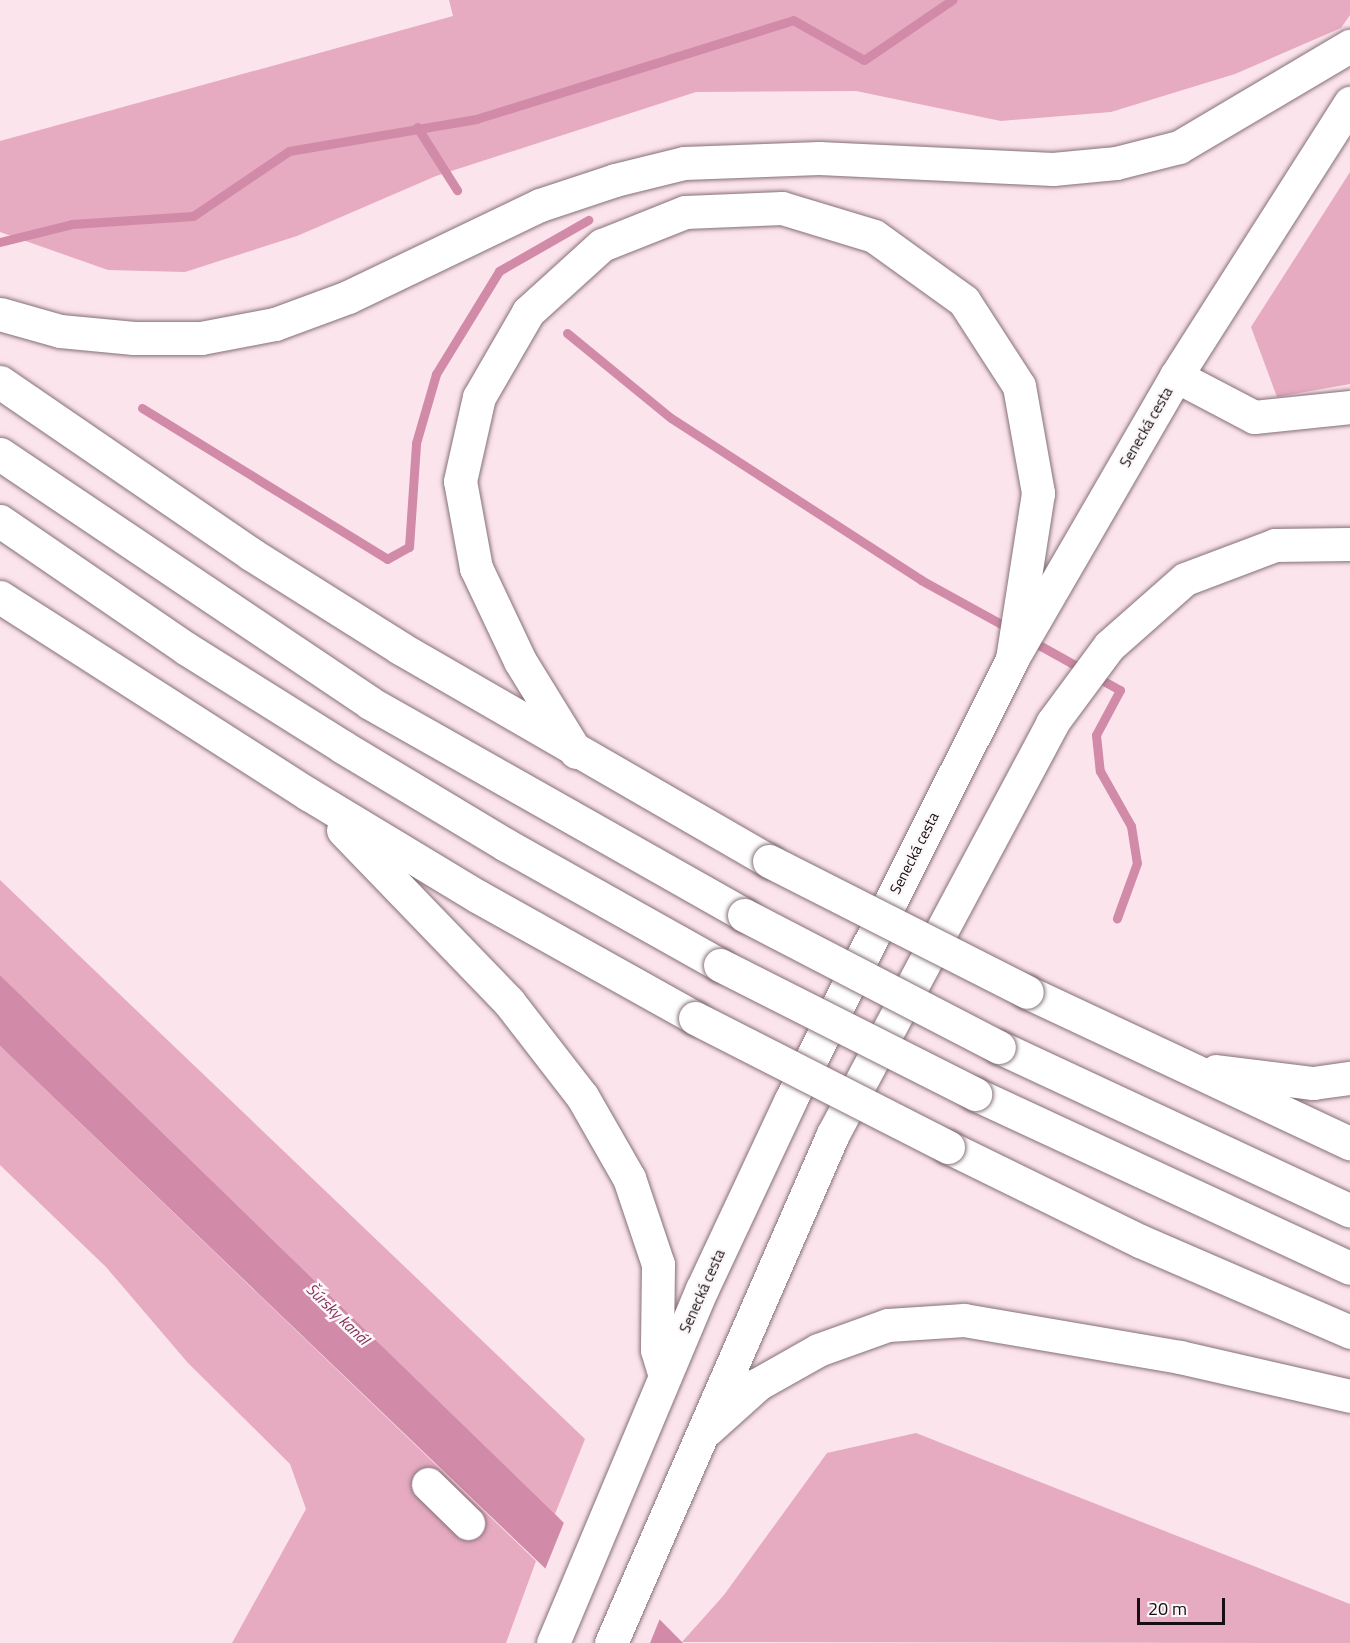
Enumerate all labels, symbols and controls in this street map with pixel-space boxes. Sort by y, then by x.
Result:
street label: Senecká cesta [1116,384,1176,470]
street label: Senecká cesta [886,809,942,897]
street label: Senecká cesta [676,1246,728,1336]
water label: Šúrsky kanál [303,1279,373,1349]
scale bar [1140,1586,1228,1624]
text: 20 m [1148,1595,1187,1622]

